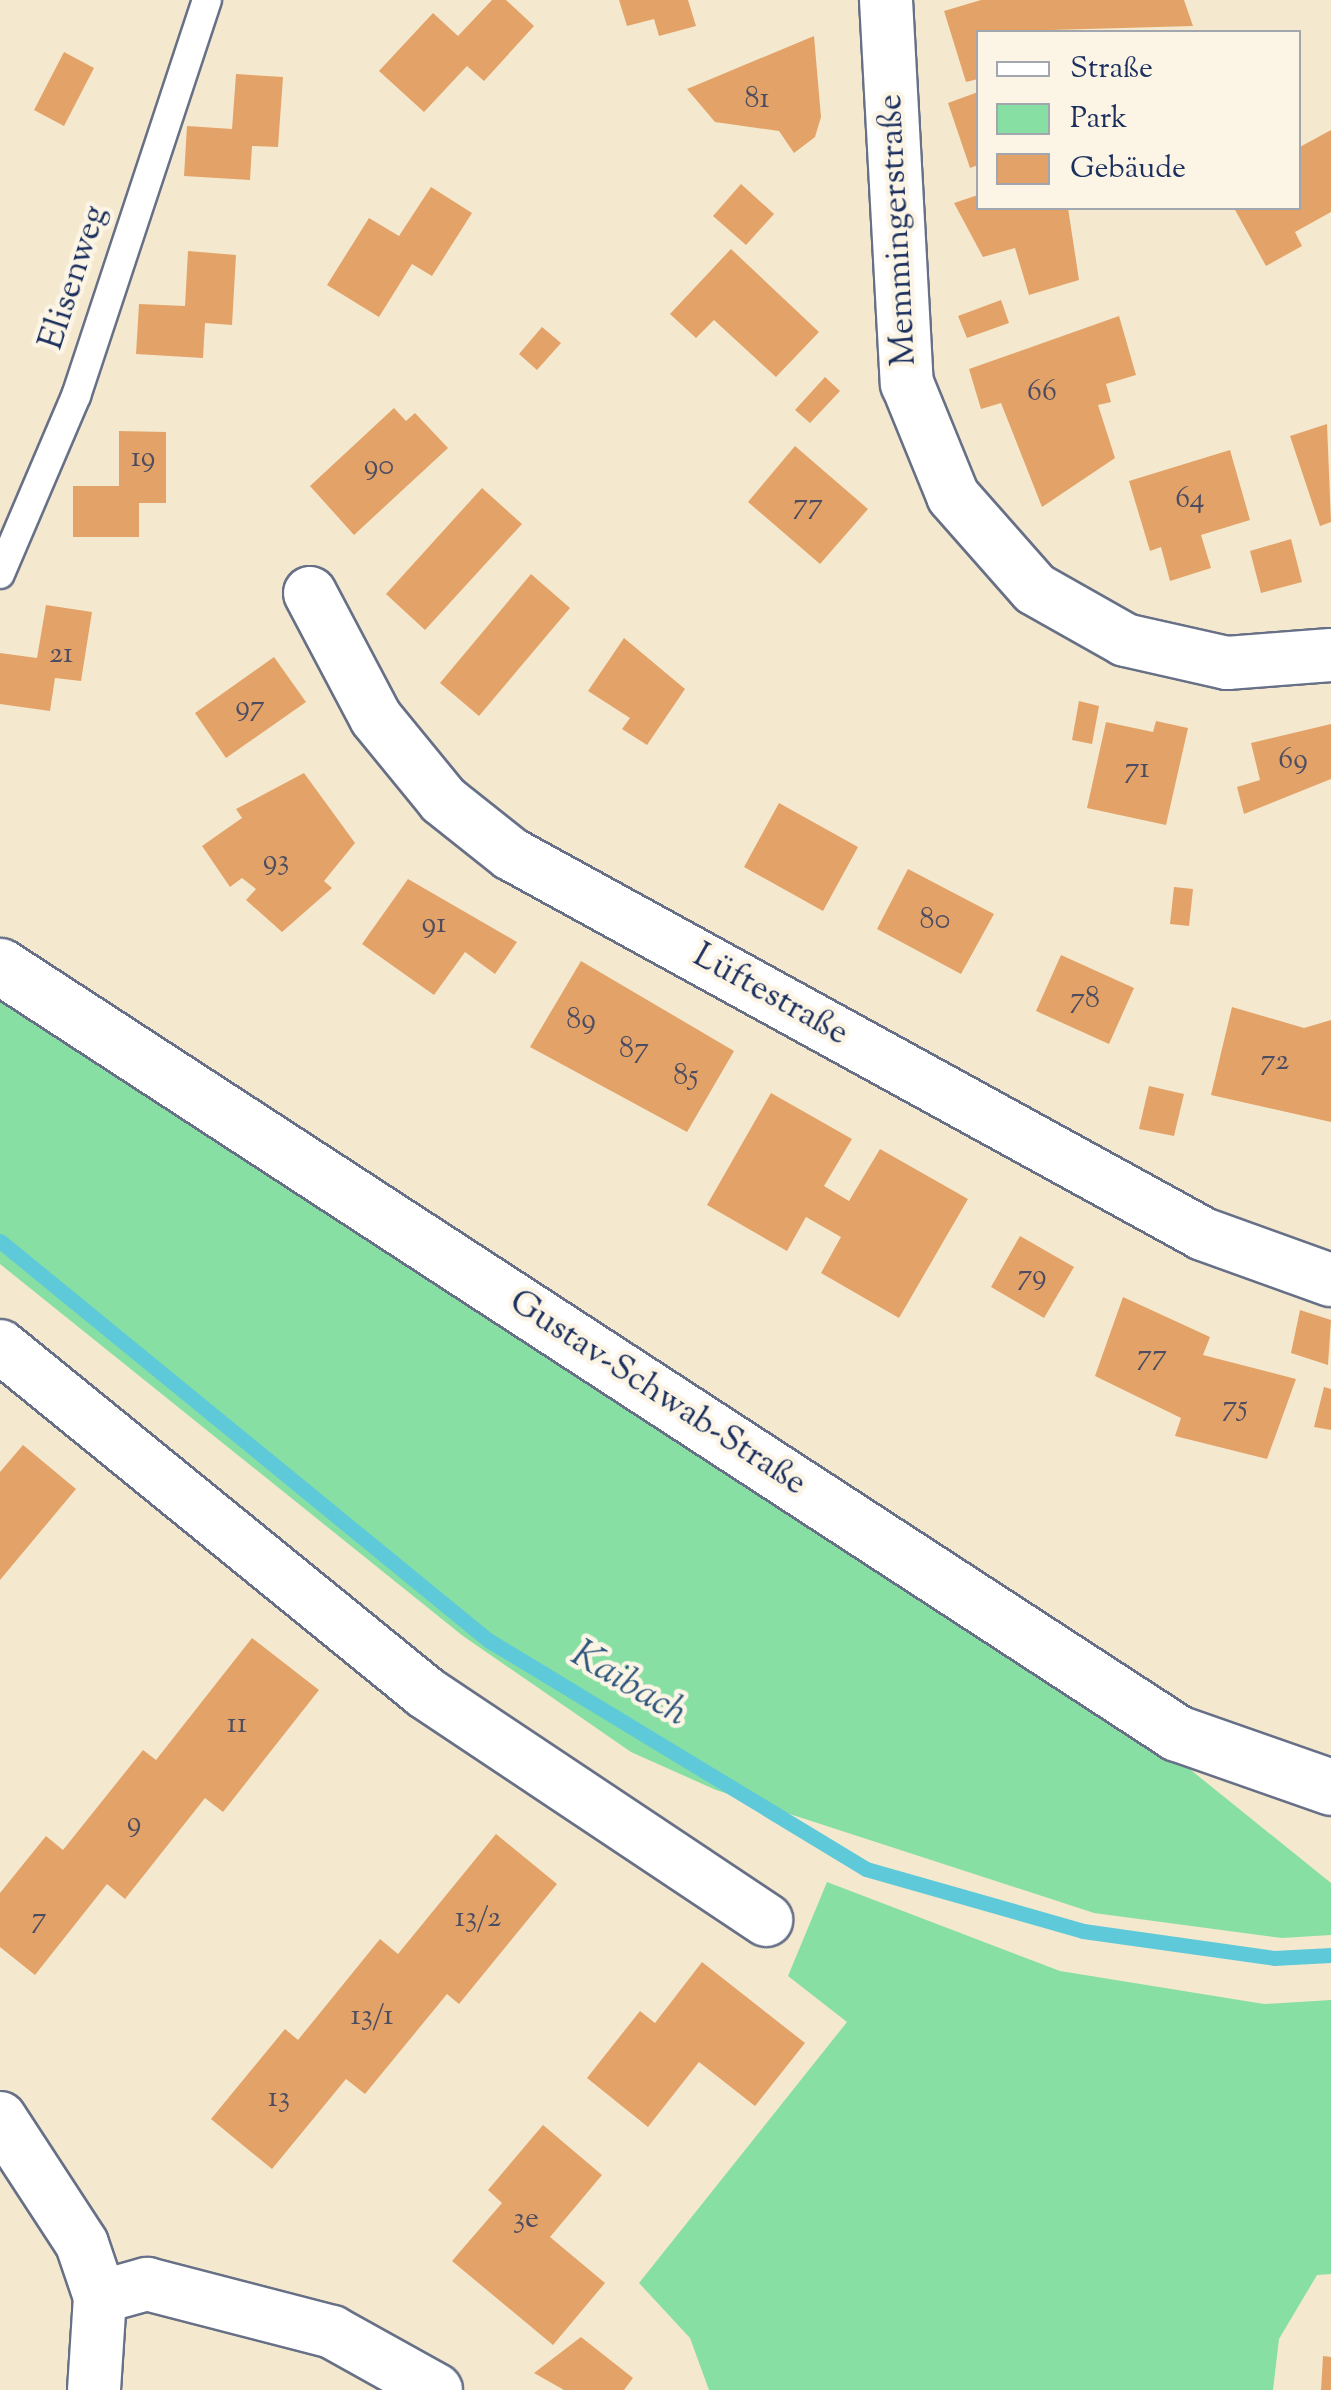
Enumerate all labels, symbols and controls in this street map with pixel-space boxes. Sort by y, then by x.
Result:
legend [976,30,1301,210]
text: Straße [1070,48,1153,91]
house number: 81 [744,82,770,118]
street label: Memmingerstraße [871,93,927,367]
text: Park [1070,98,1127,141]
text: Gebäude [1070,148,1186,191]
street label: Elisenweg [32,201,118,355]
house number: 66 [1027,375,1057,411]
house number: 19 [131,441,155,477]
house number: 90 [364,449,394,485]
house number: 64 [1175,482,1205,518]
house number: 77 [793,488,823,524]
house number: 21 [49,637,73,673]
house number: 97 [235,690,265,726]
house number: 69 [1278,743,1308,779]
house number: 71 [1124,752,1150,788]
house number: 93 [263,844,289,880]
house number: 80 [920,903,950,939]
house number: 91 [422,907,446,943]
street label: Lüftestraße [685,936,855,1056]
house number: 78 [1070,982,1100,1018]
house number: 89 [566,1003,596,1039]
house number: 87 [619,1032,649,1068]
house number: 72 [1261,1044,1289,1080]
house number: 85 [673,1059,699,1095]
house number: 79 [1017,1259,1047,1295]
street label: Gustav-Schwab-Straße [501,1282,813,1506]
house number: 77 [1137,1339,1167,1375]
house number: 75 [1222,1390,1248,1426]
water label: Kaibach [562,1634,694,1738]
house number: 11 [227,1707,247,1743]
house number: 9 [127,1806,141,1842]
house number: 13/2 [455,1901,501,1937]
house number: 7 [31,1902,47,1938]
house number: 13/1 [351,1999,393,2035]
house number: 13 [268,2081,290,2117]
house number: 3e [513,2202,539,2238]

